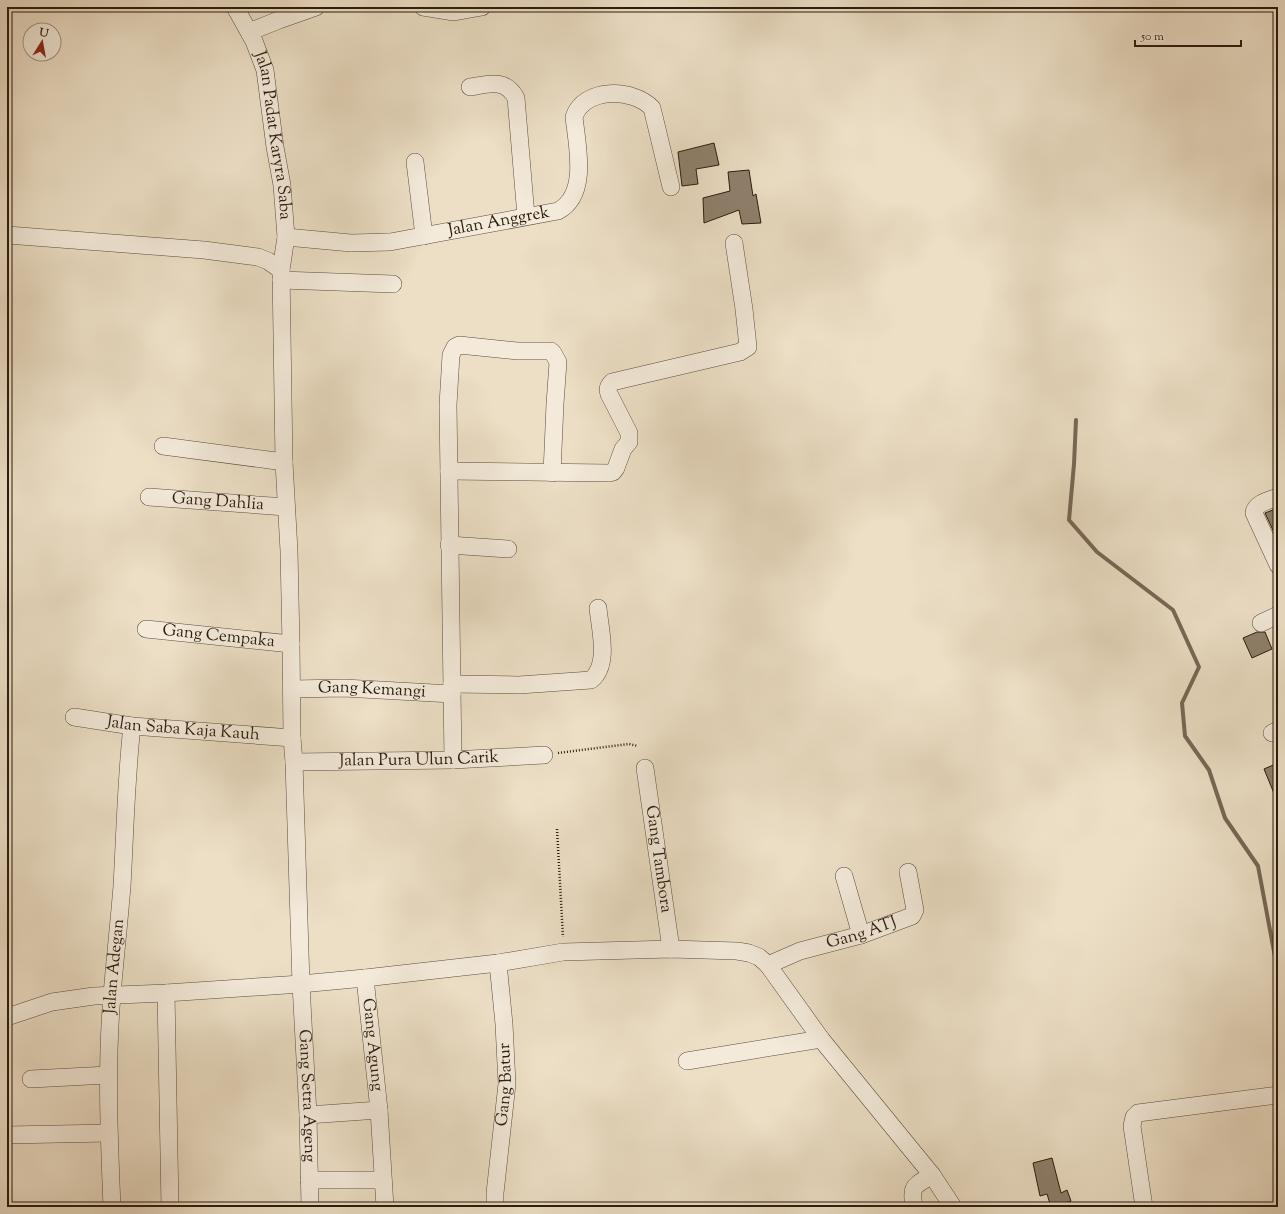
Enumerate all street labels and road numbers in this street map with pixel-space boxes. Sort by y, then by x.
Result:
street label: Jalan Padat Karyra Saba [247,47,297,221]
street label: Jalan Anggrek [445,201,552,243]
street label: Gang Dahlia [171,487,265,517]
street label: Gang Cempaka [161,619,276,654]
street label: Gang Kemangi [318,676,427,705]
street label: Jalan Saba Kaja Kauh [104,710,261,748]
street label: Jalan Pura Ulun Carik [338,746,499,773]
street label: Gang Tambora [638,804,678,915]
street label: Gang ATJ [824,911,900,956]
street label: Jalan Adegan [99,918,131,1016]
street label: Gang Agung [355,997,389,1092]
street label: Gang Setra Ageng [291,1029,321,1162]
street label: Gang Batur [490,1042,519,1128]

